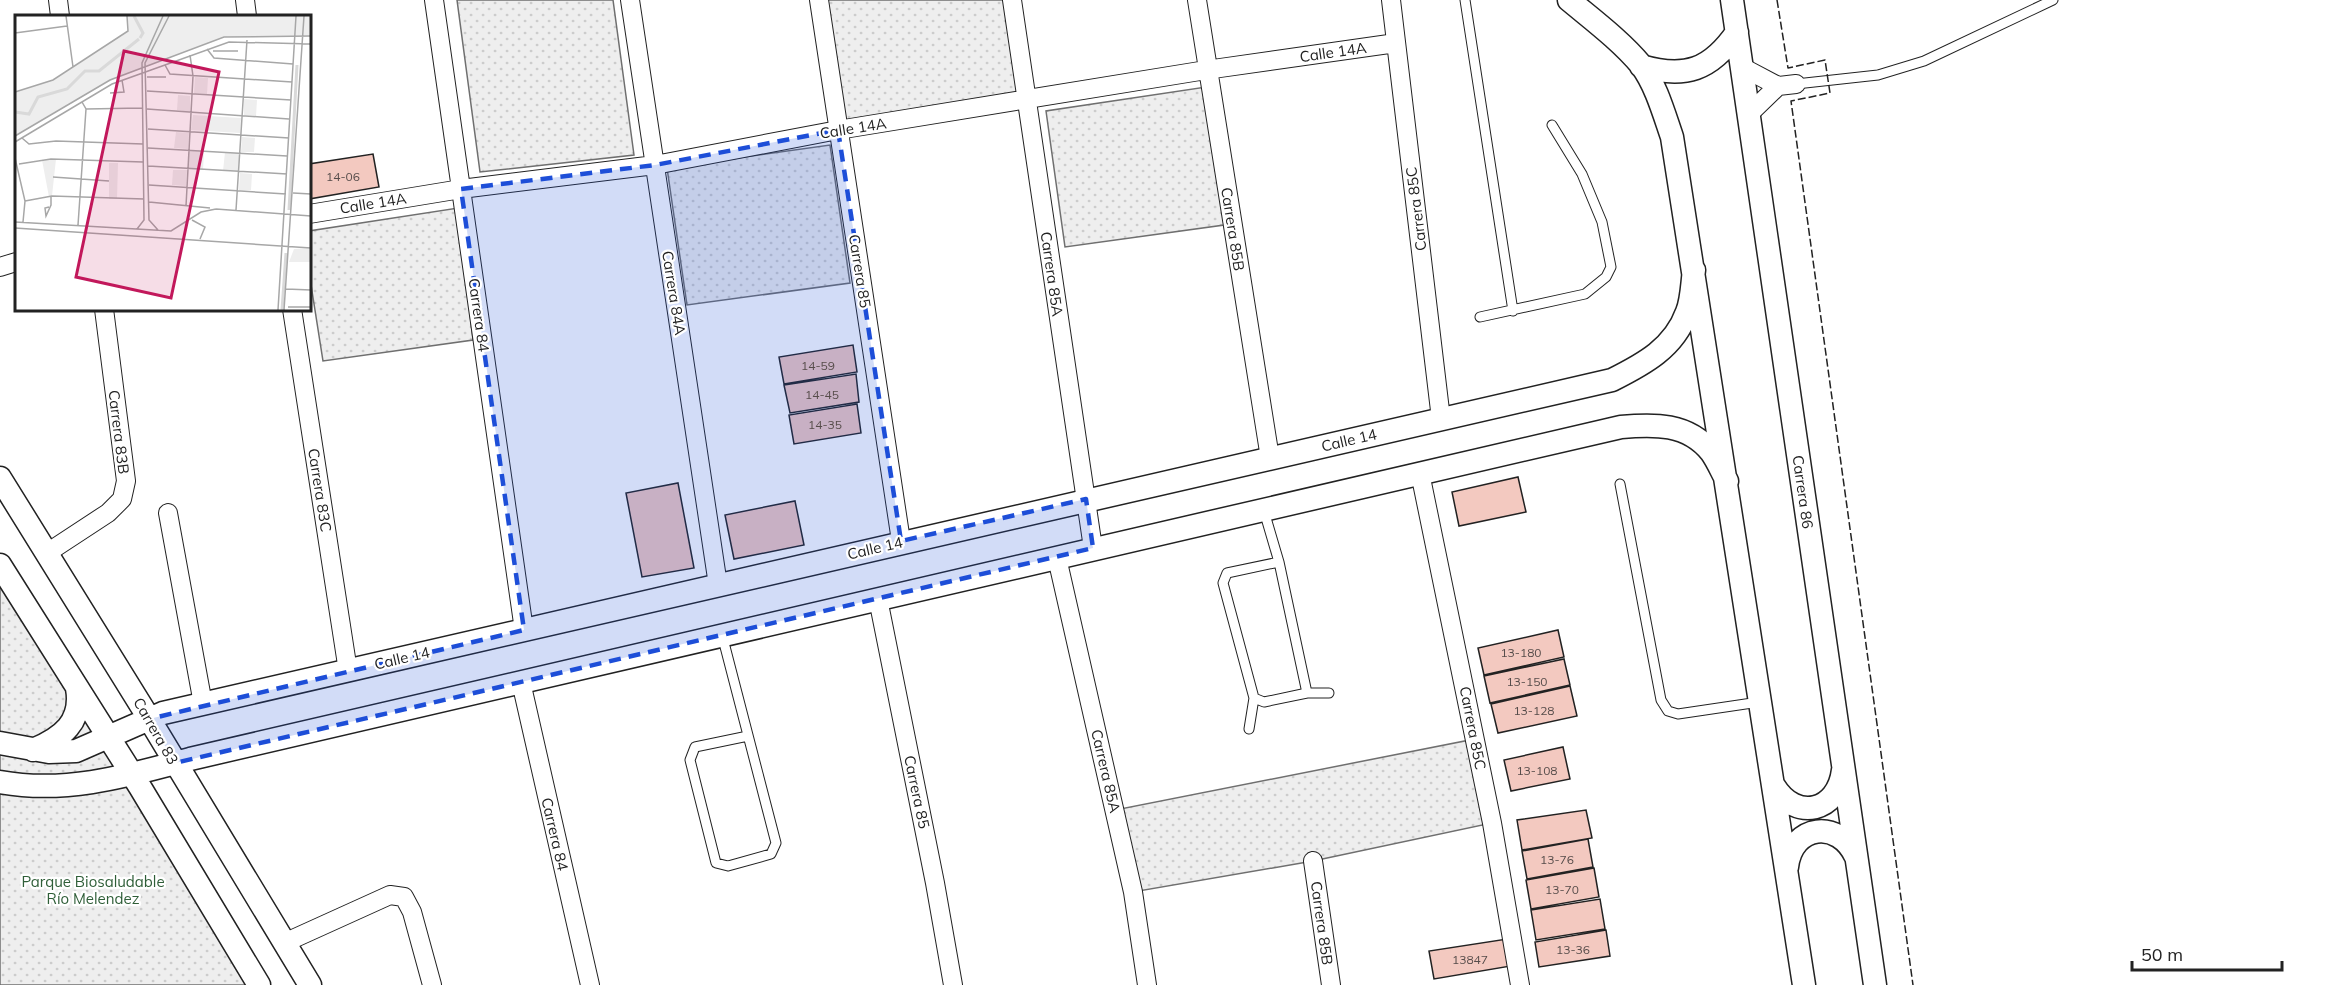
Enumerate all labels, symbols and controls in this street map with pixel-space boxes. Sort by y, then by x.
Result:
inset map [15,15,310,310]
street label: Calle 14A [1298,38,1368,66]
street label: Calle 14A [818,113,888,143]
street label: Carrera 85C [1401,166,1431,252]
house number: 14-06 [326,169,360,184]
street label: Carrera 85B [1217,186,1249,272]
street label: Calle 14A [338,188,408,218]
street label: Carrera 85A [1037,230,1067,318]
street label: Carrera 85 [845,233,875,309]
street label: Carrera 84A [658,249,690,337]
street label: Carrera 84 [464,277,494,353]
house number: 14-59 [801,358,835,373]
house number: 14-45 [805,387,839,402]
street label: Carrera 83B [104,389,134,475]
house number: 14-35 [808,417,842,432]
street label: Calle 14 [1319,424,1379,456]
street label: Carrera 83C [304,447,336,533]
street label: Carrera 86 [1788,454,1818,530]
street label: Calle 14 [845,532,905,564]
street label: Calle 14 [372,642,432,674]
house number: 13-180 [1500,645,1542,660]
house number: 13-150 [1506,674,1548,689]
street label: Carrera 85C [1456,685,1490,771]
street label: Carrera 83 [129,694,183,768]
house number: 13-128 [1513,703,1555,718]
street label: Carrera 85A [1087,727,1125,815]
street label: Carrera 85 [900,754,934,830]
house number: 13-108 [1516,763,1558,778]
street label: Carrera 84 [537,796,573,872]
house number: 13-76 [1540,852,1574,867]
park label: Parque Biosaludable Río Melendez [21,872,165,908]
street label: Carrera 85B [1307,880,1337,966]
house number: 13-70 [1545,882,1579,897]
scale bar [2132,934,2282,972]
house number: 13-36 [1556,942,1590,957]
text: 50 m [2141,943,2183,966]
house number: 13847 [1452,952,1488,967]

